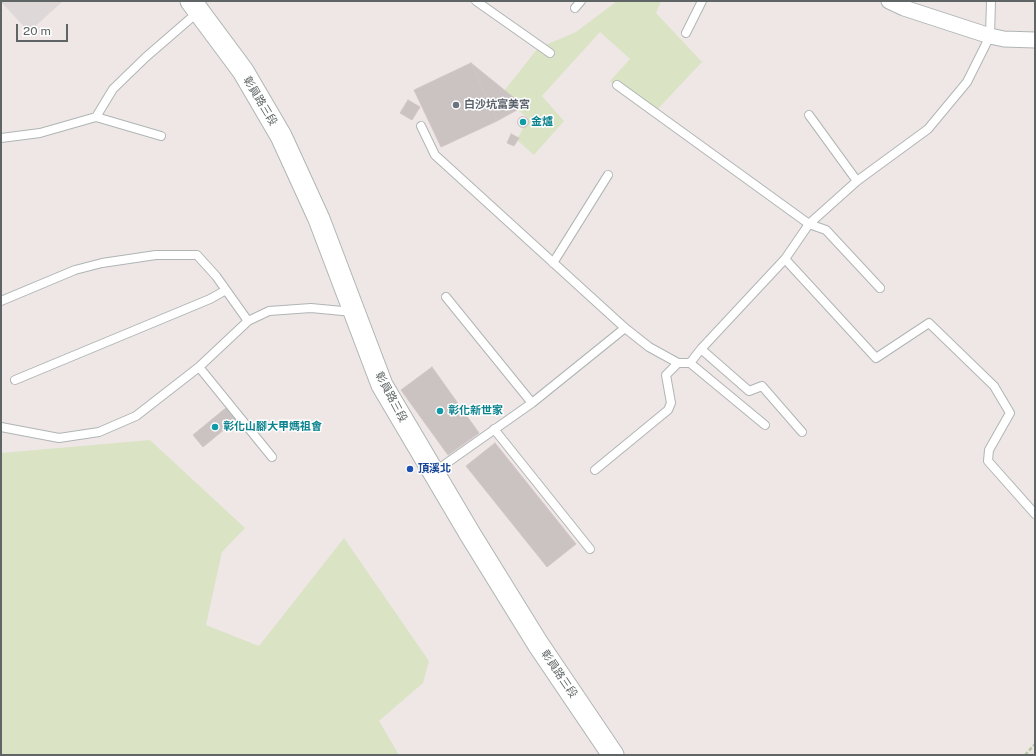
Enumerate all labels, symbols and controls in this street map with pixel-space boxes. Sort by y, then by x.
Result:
scale bar [18,16,70,42]
text: 20 m [23,24,51,38]
street label: 彰員路三段 [240,74,280,128]
place label: 白沙坑富美宮 [464,98,530,112]
marker: 白沙坑富美宮 [451,100,461,110]
place label: 金爐 [531,115,553,129]
marker: 金爐 [518,117,528,127]
street label: 彰員路三段 [372,370,410,424]
place label: 彰化新世家 [448,404,503,418]
marker: 彰化新世家 [435,406,445,416]
place label: 彰化山腳大甲媽祖會 [223,420,322,434]
marker: 彰化山腳大甲媽祖會 [210,422,220,432]
place label: 頂溪北 [418,462,451,476]
marker: 頂溪北 [405,464,415,474]
street label: 彰員路三段 [538,648,580,700]

